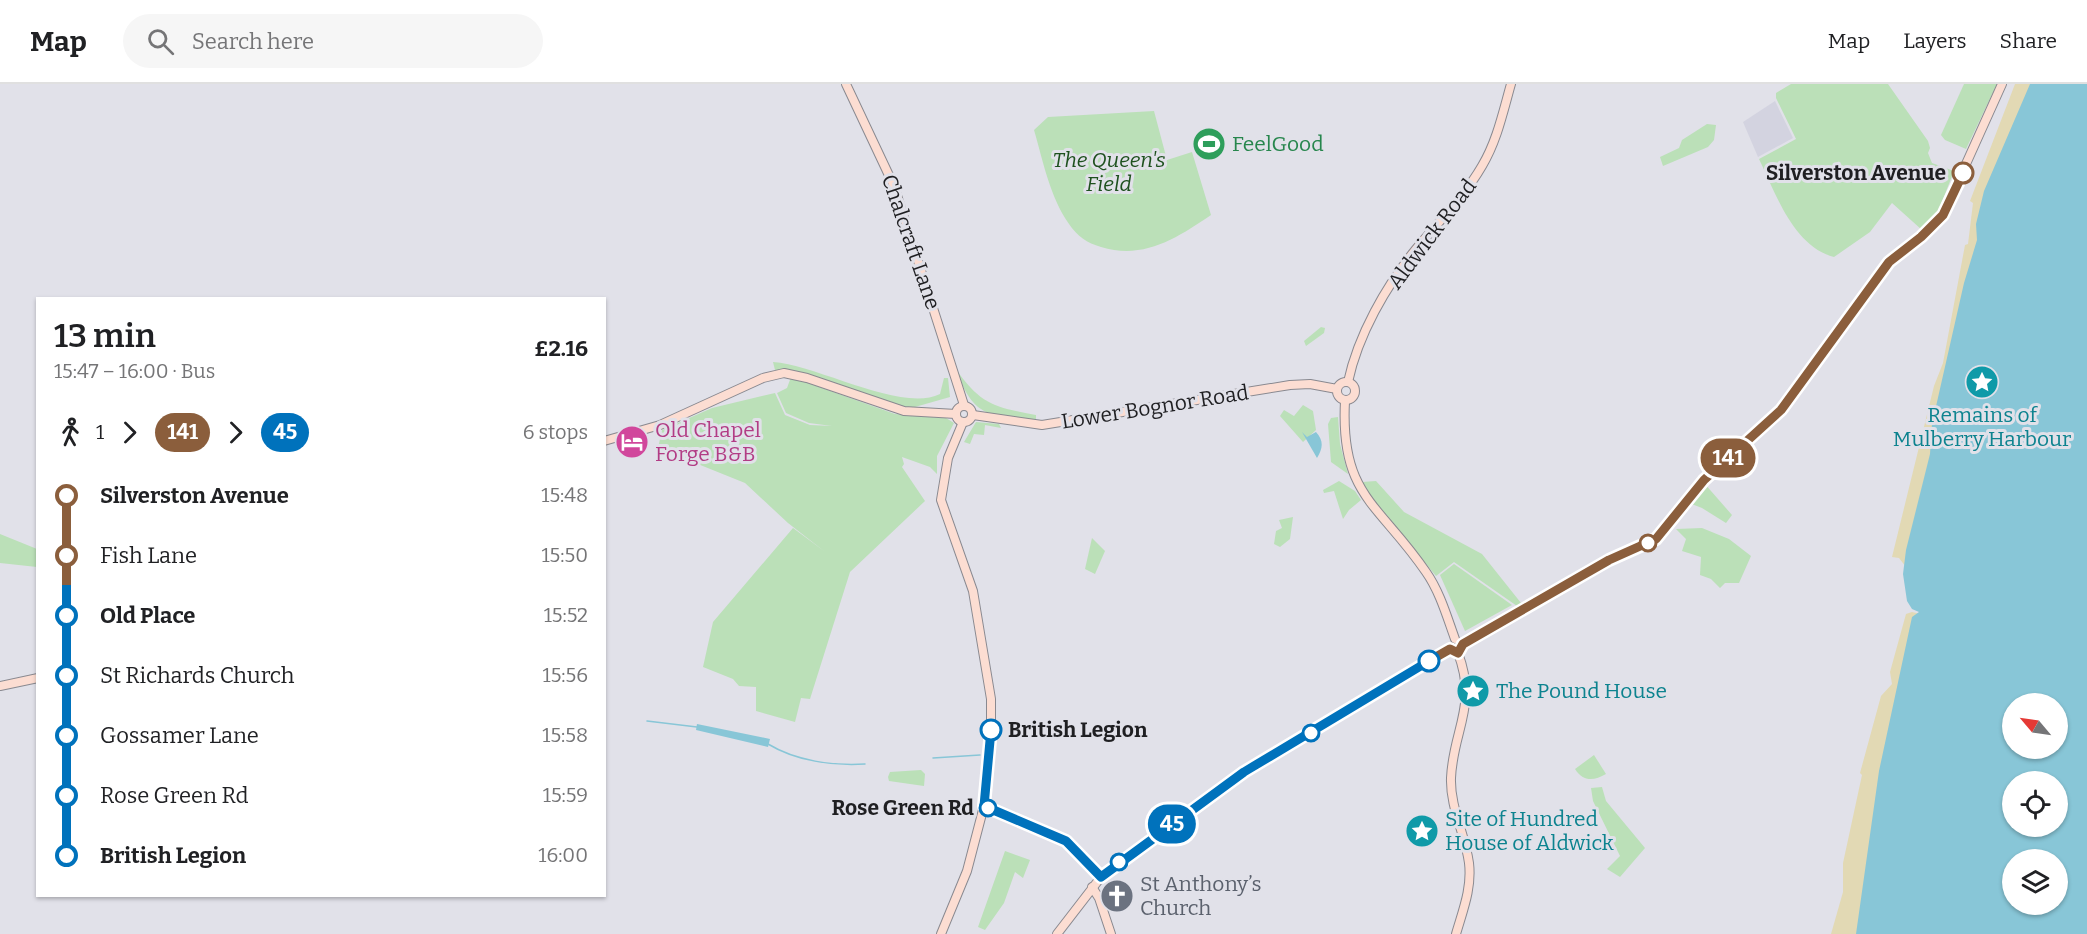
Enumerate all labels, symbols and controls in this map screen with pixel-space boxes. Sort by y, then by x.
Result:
search box [123,14,543,68]
text: Map [30,25,87,58]
icon: search [144,25,177,58]
text: Search here [192,28,314,55]
text: Map [1828,28,1870,54]
text: Layers [1903,28,1967,54]
text: Share [2000,28,2057,54]
sports icon: FeelGood [1191,126,1227,162]
place label: FeelGood [1232,131,1324,157]
park label: The Queen's Field [1053,147,1165,197]
place label: Silverston Avenue [1766,160,1946,186]
marker: Silverston Avenue [1952,162,1974,184]
street label: Chalcraft Lane [876,171,946,313]
street label: Aldwick Road [1382,174,1482,294]
text: 13 min [54,316,156,356]
text: £2.16 [534,335,588,362]
text: 15:47 – 16:00 · Bus [54,359,215,383]
place icon: Remains of Mulberry Harbour [1964,364,2000,400]
street label: Lower Bognor Road [1059,379,1251,435]
place label: Remains of Mulberry Harbour [1893,402,2071,452]
icon: walk [54,416,87,449]
icon: forward [113,416,146,449]
icon: forward [219,416,252,449]
place label: Old Chapel Forge B&B [655,417,761,467]
text: 141 [167,419,198,445]
text: 45 [273,419,297,445]
text: 1 [96,420,104,444]
text: 6 stops [523,420,588,444]
hotel icon: Old Chapel Forge B&B [614,424,650,460]
line badge: 141 [1694,438,1762,478]
text: 141 [1713,445,1743,471]
text: Silverston Avenue [100,482,289,509]
text: 15:48 [541,483,588,507]
unlabelled marker [1639,534,1657,552]
text: Fish Lane [100,542,197,569]
text: 15:50 [541,543,588,567]
text: Old Place [100,602,195,629]
text: 15:52 [544,603,588,627]
unlabelled marker [1418,650,1440,672]
text: St Richards Church [100,662,294,689]
text: 15:56 [543,663,588,687]
place icon: The Pound House [1455,673,1491,709]
place label: The Pound House [1496,678,1667,704]
north arrow [2002,693,2068,759]
map controls [2002,693,2068,915]
place label: British Legion [1008,717,1148,743]
marker: British Legion [980,719,1002,741]
text: Gossamer Lane [100,722,259,749]
text: 15:58 [542,723,588,747]
unlabelled marker [1302,724,1320,742]
button: locate [2002,771,2068,837]
text: Rose Green Rd [100,782,249,809]
text: 15:59 [543,783,588,807]
place label: Rose Green Rd [831,795,974,821]
marker: Rose Green Rd [979,799,997,817]
line badge: 45 [1145,804,1199,844]
place label: Site of Hundred House of Aldwick [1445,806,1614,856]
text: 45 [1160,811,1184,837]
place icon: Site of Hundred House of Aldwick [1404,813,1440,849]
text: British Legion [100,842,246,869]
text: 16:00 [538,843,588,867]
button: layers [2002,849,2068,915]
unlabelled marker [1110,853,1128,871]
place label: St Anthony’s Church [1140,871,1261,921]
church icon: St Anthony’s Church [1099,878,1135,914]

